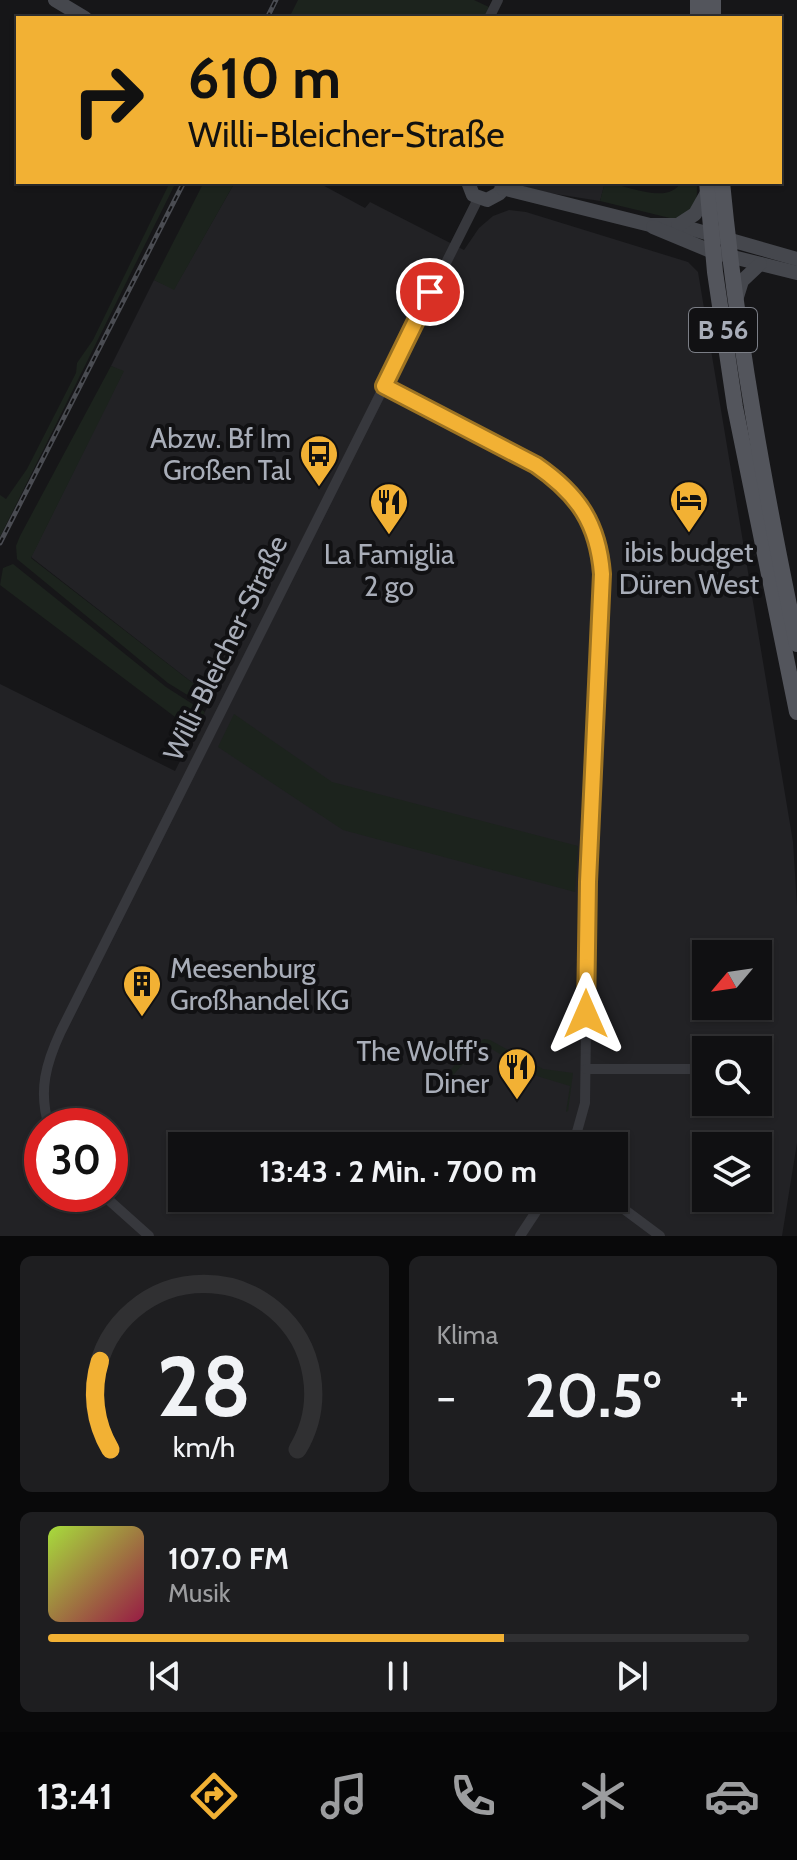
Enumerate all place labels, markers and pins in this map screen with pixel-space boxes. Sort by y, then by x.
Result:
pin [396,258,464,326]
place label: Abzw. Bf Im Großen Tal [150,421,291,487]
bus stop icon: Abzw. Bf Im Großen Tal [298,433,340,488]
hotel icon: ibis budget Düren West [668,479,710,534]
restaurant icon: La Famiglia 2 go [368,481,410,536]
place label: ibis budget Düren West [619,535,759,601]
place label: La Famiglia 2 go [324,537,455,603]
place label: Meesenburg Großhandel KG [170,951,349,1017]
building icon: Meesenburg Großhandel KG [121,963,163,1018]
place label: The Wolff's Diner [356,1034,489,1100]
restaurant icon: The Wolff's Diner [496,1046,538,1101]

